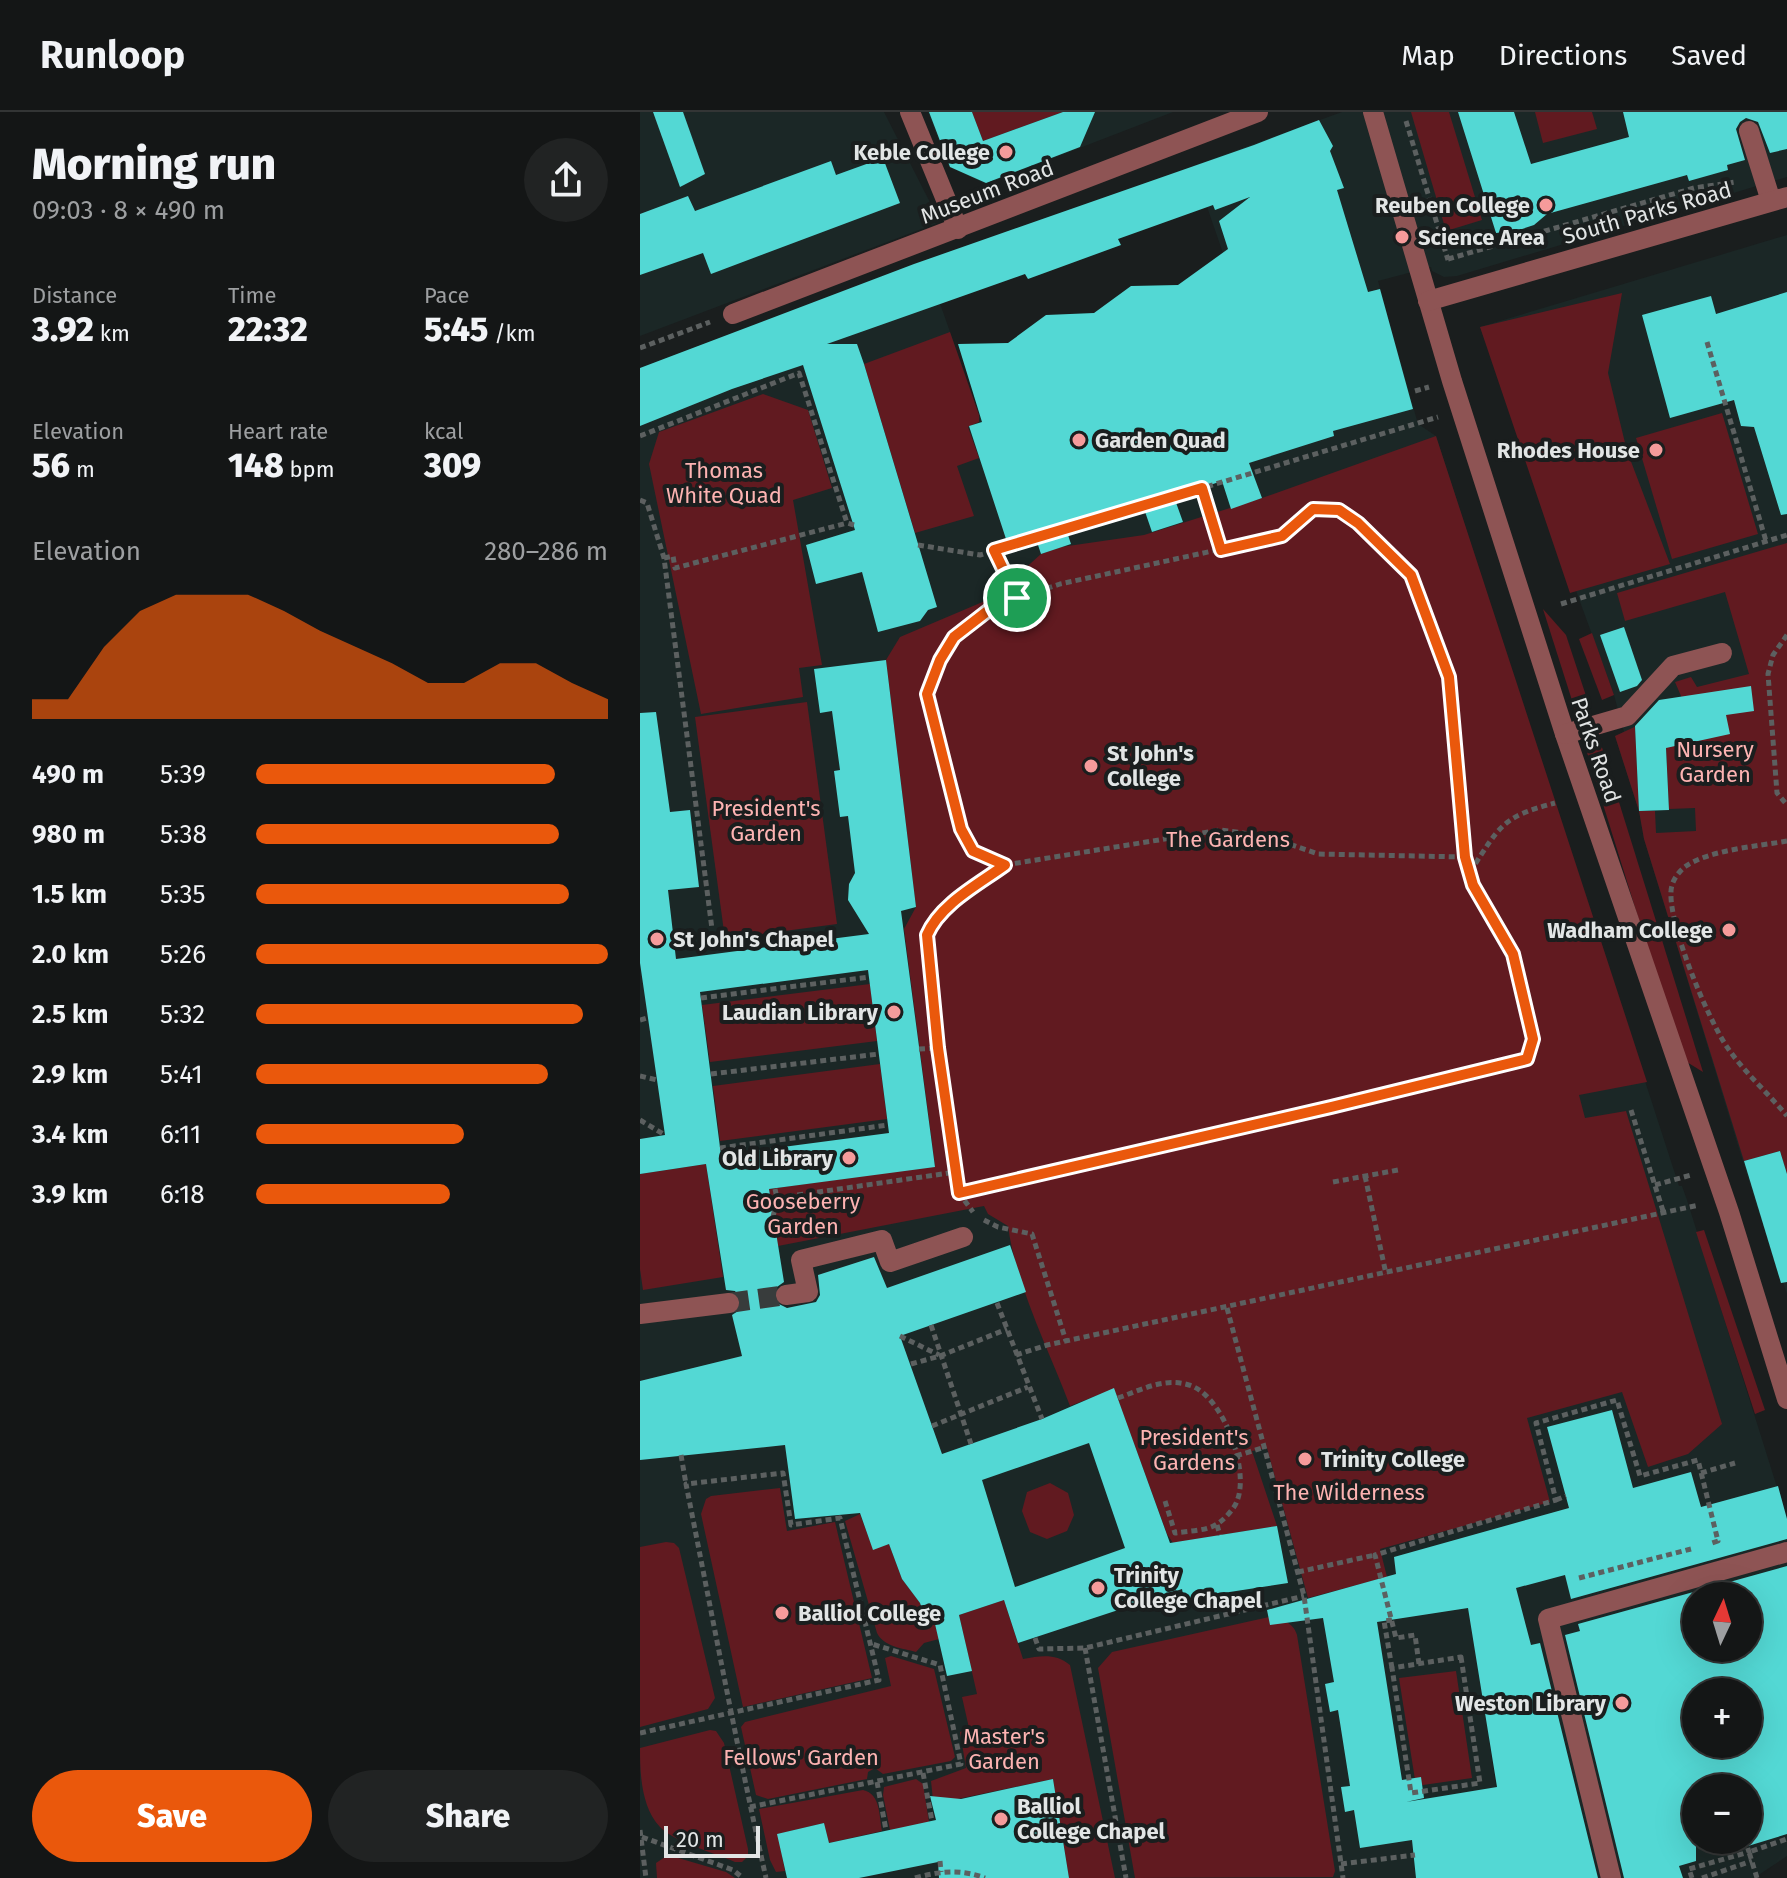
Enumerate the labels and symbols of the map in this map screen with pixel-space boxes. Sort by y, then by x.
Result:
place label: Keble College [853,139,990,166]
marker: Keble College [997,143,1015,161]
street label: Museum Road [917,154,1057,230]
street label: South Parks Road [1559,176,1735,250]
place label: Reuben College [1375,192,1530,219]
marker: Reuben College [1537,196,1555,214]
place label: Science Area [1418,224,1545,251]
marker: Science Area [1393,228,1411,246]
place label: Garden Quad [1095,427,1226,454]
marker: Garden Quad [1070,431,1088,449]
place label: Rhodes House [1497,437,1640,464]
marker: Rhodes House [1647,441,1665,459]
park label: Thomas White Quad [666,457,782,509]
pin [983,564,1051,632]
street label: Parks Road [1565,694,1627,806]
park label: Nursery Garden [1676,736,1754,788]
place label: St John's College [1107,740,1194,792]
marker: St John's College [1082,757,1100,775]
park label: President's Garden [711,795,821,847]
park label: The Gardens [1166,826,1290,853]
place label: Wadham College [1547,917,1713,944]
marker: Wadham College [1720,921,1738,939]
place label: St John's Chapel [673,926,835,953]
marker: St John's Chapel [648,930,666,948]
place label: Laudian Library [722,999,879,1026]
marker: Laudian Library [885,1003,903,1021]
place label: Old Library [722,1145,834,1172]
marker: Old Library [840,1149,858,1167]
park label: Gooseberry Garden [746,1188,861,1240]
park label: President's Gardens [1139,1424,1249,1476]
place label: Trinity College [1321,1446,1465,1473]
marker: Trinity College [1296,1450,1314,1468]
park label: The Wilderness [1273,1479,1425,1506]
place label: Trinity College Chapel [1114,1562,1263,1614]
marker: Trinity College Chapel [1089,1579,1107,1597]
north arrow [1682,1582,1762,1662]
place label: Balliol College [798,1600,941,1627]
marker: Balliol College [773,1604,791,1622]
place label: Weston Library [1455,1690,1607,1717]
marker: Weston Library [1613,1694,1631,1712]
park label: Master's Garden [963,1723,1045,1775]
park label: Fellows' Garden [723,1744,879,1771]
place label: Balliol College Chapel [1017,1793,1166,1845]
marker: Balliol College Chapel [992,1810,1010,1828]
scale bar [664,1822,760,1858]

